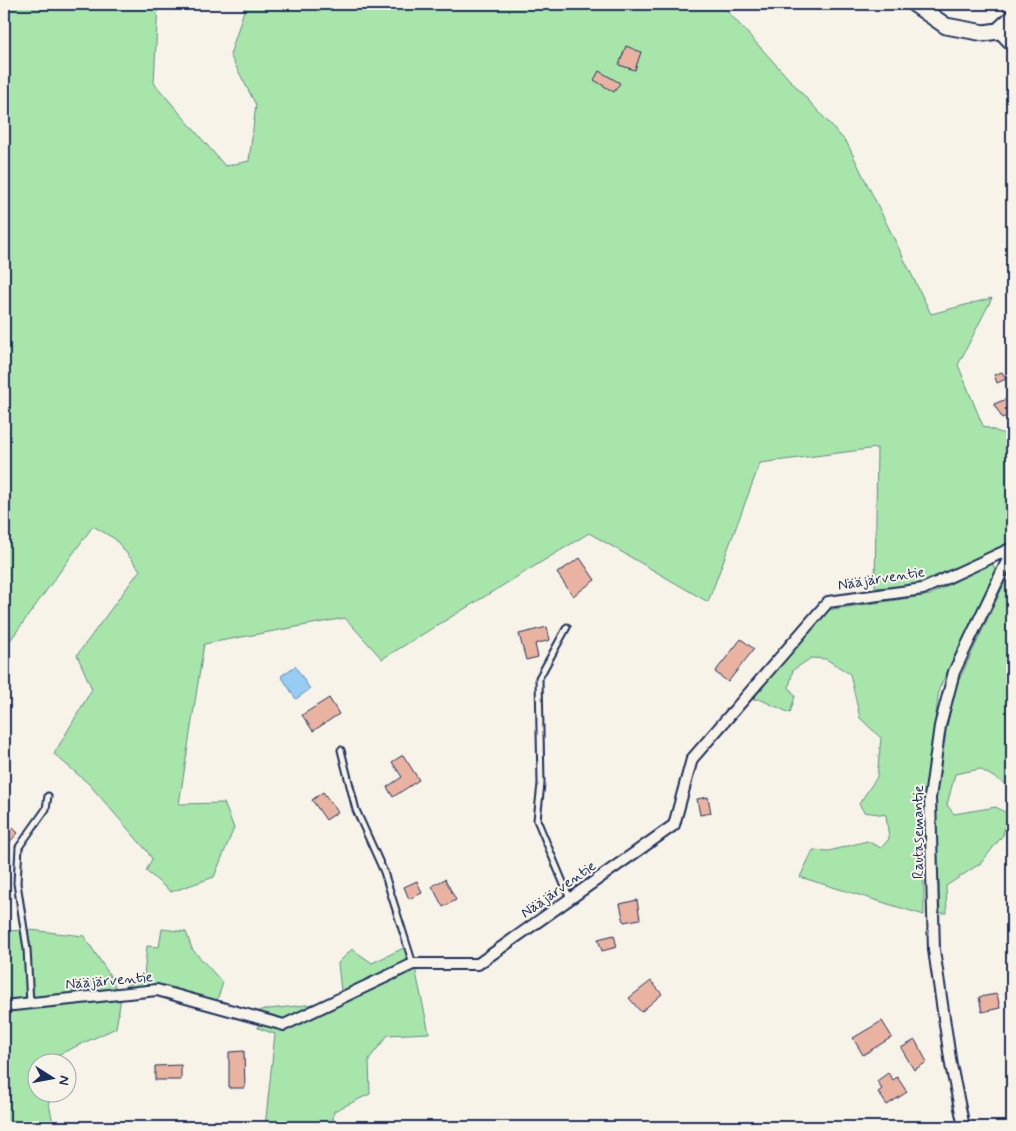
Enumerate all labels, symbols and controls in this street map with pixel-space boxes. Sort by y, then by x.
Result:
street label: Nääjärventie [836,562,926,596]
street label: Rautasemantie [909,785,929,879]
street label: Nääjärventie [517,856,600,923]
street label: Nääjärventie [64,967,154,995]
north arrow [28,1054,78,1104]
text: N [54,1074,74,1087]

